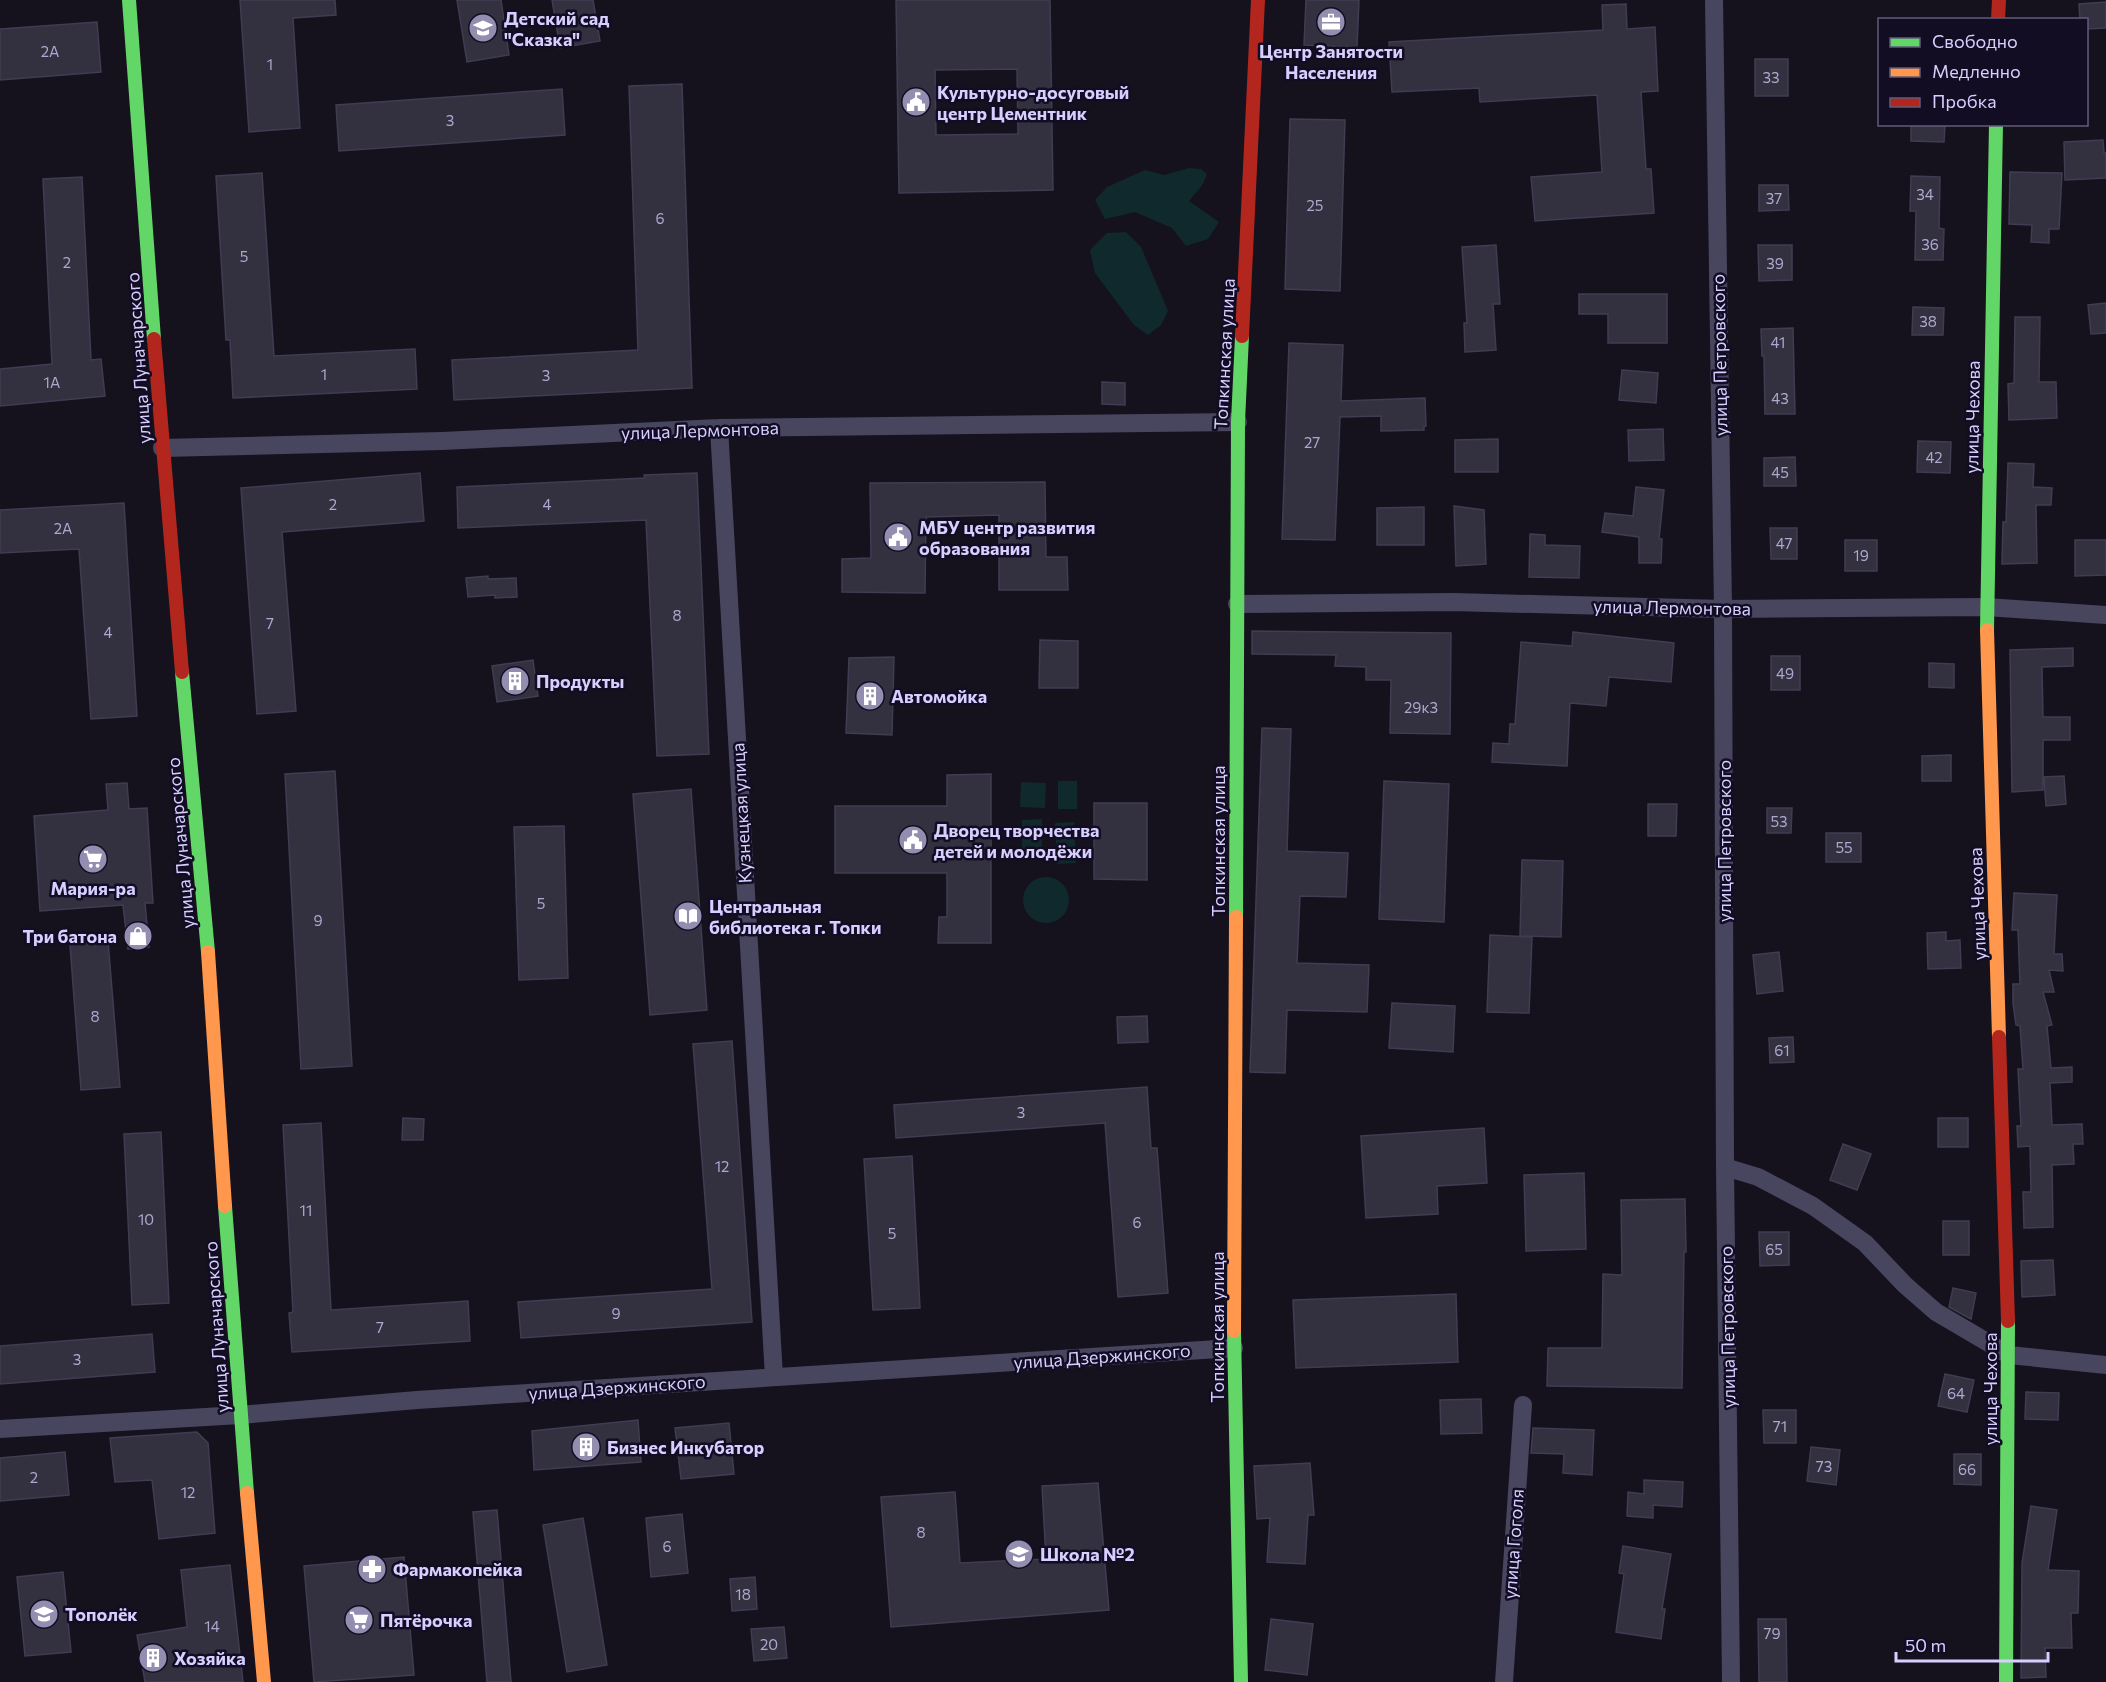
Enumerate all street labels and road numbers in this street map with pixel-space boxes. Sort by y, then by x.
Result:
street label: улица Луначарского [121,271,155,445]
street label: улица Петровского [1707,274,1731,436]
street label: Топкинская улица [1209,278,1239,430]
street label: улица Чехова [1960,360,1984,474]
street label: улица Лермонтова [621,416,779,444]
street label: улица Лермонтова [1593,595,1751,619]
street label: Кузнецкая улица [726,742,756,884]
street label: улица Луначарского [162,756,198,930]
street label: улица Петровского [1713,760,1735,922]
street label: Топкинская улица [1207,765,1229,917]
street label: улица Чехова [1964,847,1990,961]
street label: улица Луначарского [199,1240,233,1414]
street label: улица Петровского [1715,1246,1739,1408]
street label: Топкинская улица [1206,1251,1228,1403]
street label: улица Чехова [1979,1332,2001,1446]
street label: улица Дзержинского [1013,1339,1191,1373]
street label: улица Дзержинского [528,1370,706,1404]
street label: улица Гоголя [1498,1488,1528,1600]

